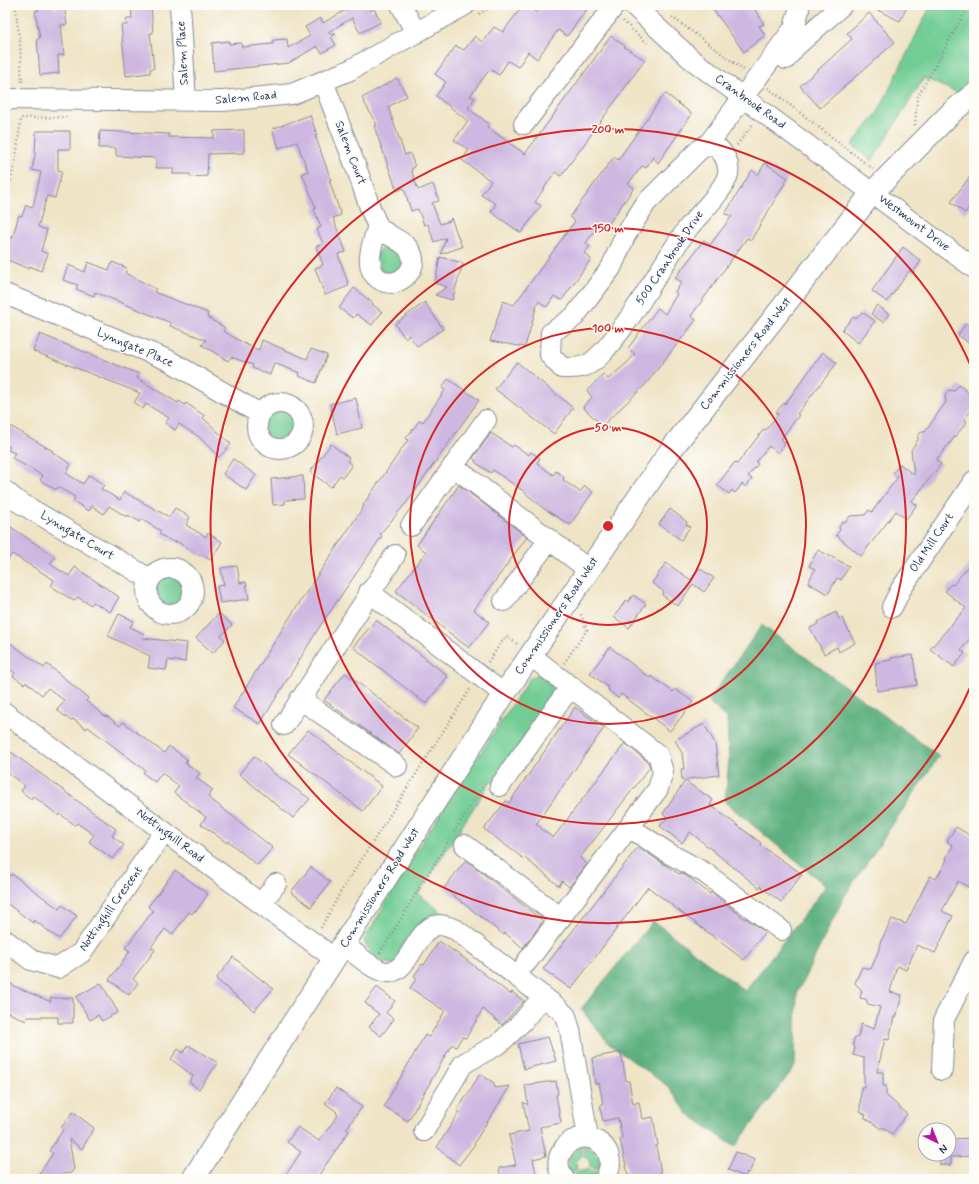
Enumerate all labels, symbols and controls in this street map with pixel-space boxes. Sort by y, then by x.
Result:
street label: Salem Place [173,21,193,85]
street label: Cranbrook Road [711,71,789,133]
street label: Salem Road [215,87,277,109]
street label: Salem Court [330,119,370,188]
text: 200 m [592,122,625,138]
street label: Westmount Drive [875,191,953,255]
street label: 500 Cranbrook Drive [632,208,708,308]
text: 150 m [592,221,624,237]
street label: Commissioners Road West [697,294,796,414]
text: 100 m [592,321,625,337]
street label: Lynngate Place [94,325,176,372]
text: 50 m [595,420,622,436]
street label: Lynngate Court [37,508,117,565]
street label: Old Mill Court [906,510,958,576]
centre of rings [601,519,615,533]
street label: Commissioners Road West [511,553,603,678]
street label: Nottinghill Road [132,805,207,867]
street label: Commissioners Road West [336,824,424,951]
street label: Nottinghill Crescent [76,863,147,955]
north arrow [917,1122,957,1162]
text: N [936,1141,951,1156]

